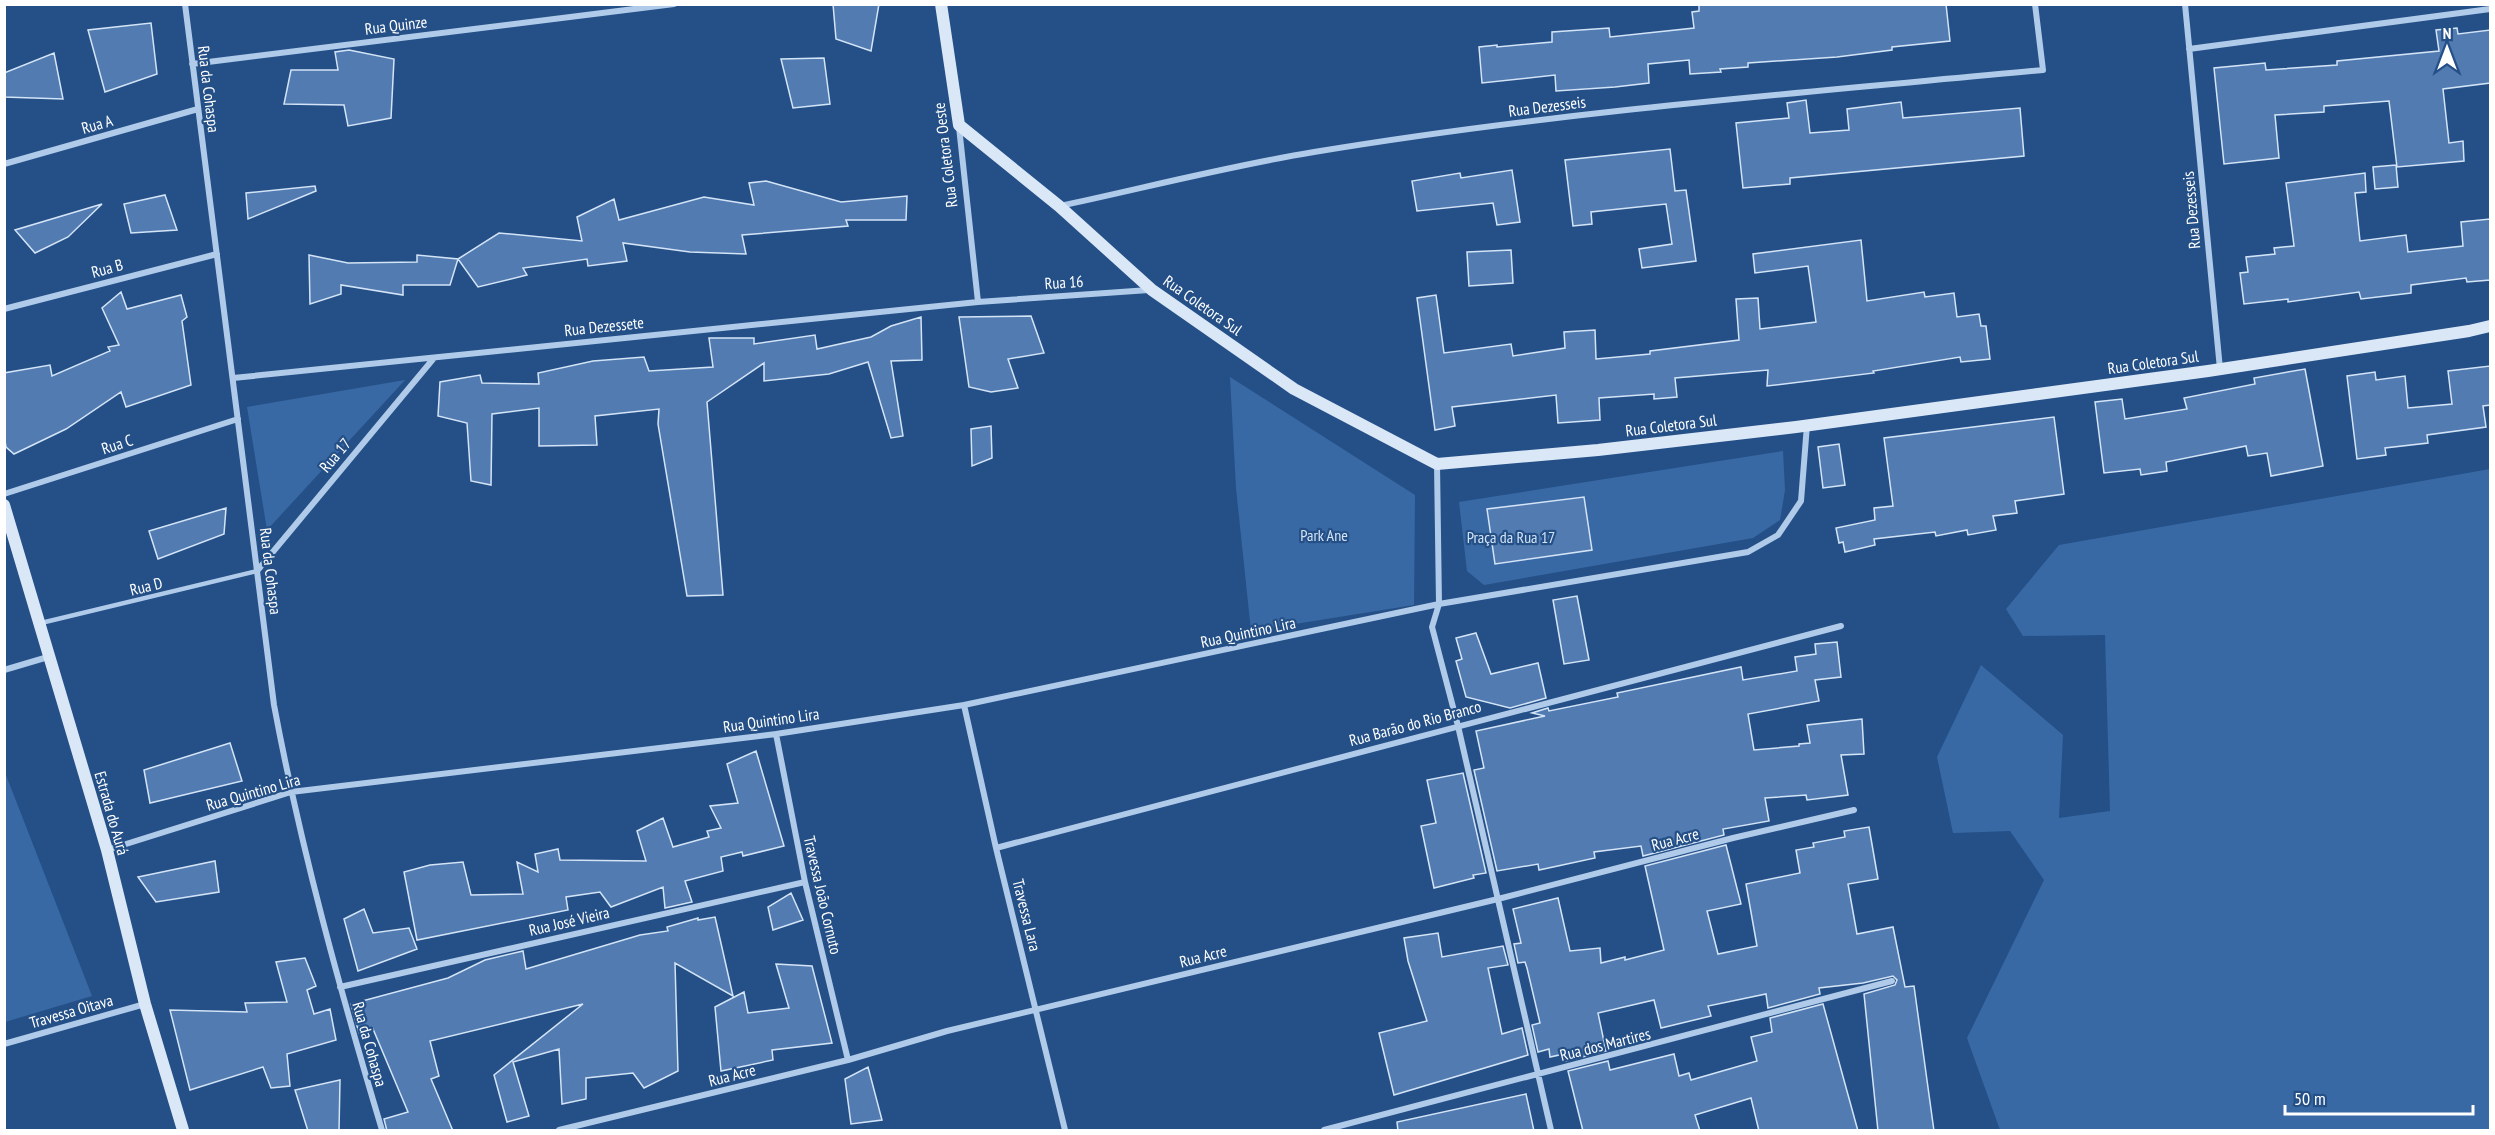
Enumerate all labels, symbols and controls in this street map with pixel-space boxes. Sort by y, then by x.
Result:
street label: Rua Quinze [364,11,428,39]
north arrow [2417,18,2477,78]
text: N [2443,23,2451,43]
street label: Rua da Cohaspa [194,45,224,133]
street label: Rua Dezesseis [1507,91,1587,121]
street label: Rua Coletora Oeste [929,101,961,209]
street label: Rua A [79,110,115,138]
street label: Rua Dezesseis [2178,170,2204,250]
street label: Rua B [89,254,125,282]
street label: Rua 16 [1044,271,1084,293]
street label: Rua Coletora Sul [1160,271,1246,340]
street label: Rua Dezessete [563,312,645,340]
street label: Rua Coletora Sul [2106,346,2200,378]
street label: Rua Coletora Sul [1624,409,1718,440]
street label: Rua C [99,430,135,458]
street label: Rua 17 [315,434,355,476]
park label: Park Ane [1300,525,1348,545]
street label: Rua da Cohaspa [256,527,286,615]
park label: Praça da Rua 17 [1467,527,1555,547]
street label: Rua D [128,572,164,600]
street label: Rua Quintino Lira [1199,612,1297,652]
street label: Rua Barão do Rio Branco [1347,696,1483,750]
street label: Rua Quintino Lira [722,703,820,737]
street label: Estrada do Aurá [90,769,134,857]
street label: Rua Quintino Lira [204,769,302,815]
street label: Rua Acre [1649,823,1701,855]
street label: Travessa João Cornuto [800,834,846,956]
street label: Travessa Lara [1008,877,1046,953]
street label: Rua José Vieira [527,902,611,940]
street label: Rua Acre [1177,940,1229,972]
street label: Travessa Oitava [27,990,115,1032]
street label: Rua da Cohaspa [348,999,392,1089]
street label: Rua dos Martires [1558,1023,1652,1065]
street label: Rua Acre [706,1059,758,1091]
scale bar [2285,1078,2472,1116]
text: 50 m [2294,1087,2326,1110]

